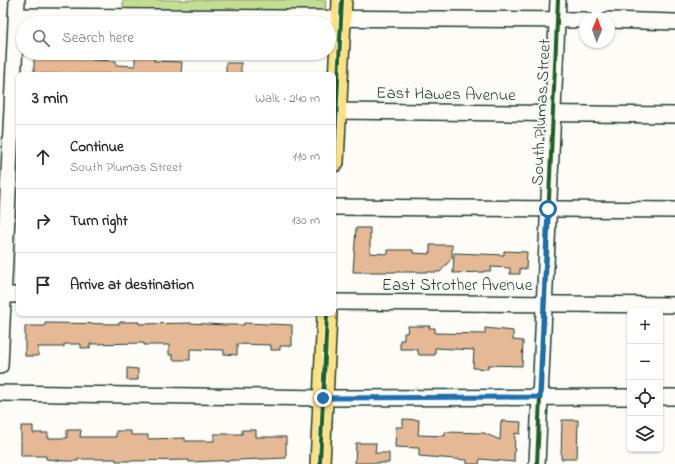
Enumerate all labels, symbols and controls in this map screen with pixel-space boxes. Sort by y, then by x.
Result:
north arrow [579,12,615,48]
search box [16,16,336,60]
icon: search [30,27,52,49]
text: Search here [62,27,134,49]
street label: South Plumas Street [525,38,558,186]
street label: East Hawes Avenue [376,81,516,108]
text: 3 min [32,86,68,111]
text: Walk · 240 m [255,89,320,108]
text: Continue [70,136,124,158]
icon: ahead [32,146,54,168]
text: 110 m [293,147,320,166]
text: South Plumas Street [70,158,182,177]
route start [539,200,557,218]
icon: right [32,210,54,232]
text: Turn right [70,210,128,232]
text: 130 m [292,211,320,230]
street label: East Strother Avenue [382,273,533,298]
icon: arrive [32,274,54,296]
text: Arrive at destination [70,274,194,296]
map controls [627,308,663,452]
button: + [627,308,663,344]
button: − [627,344,663,380]
button: locate [627,380,663,416]
route end [314,389,332,407]
button: layers [627,416,663,452]

